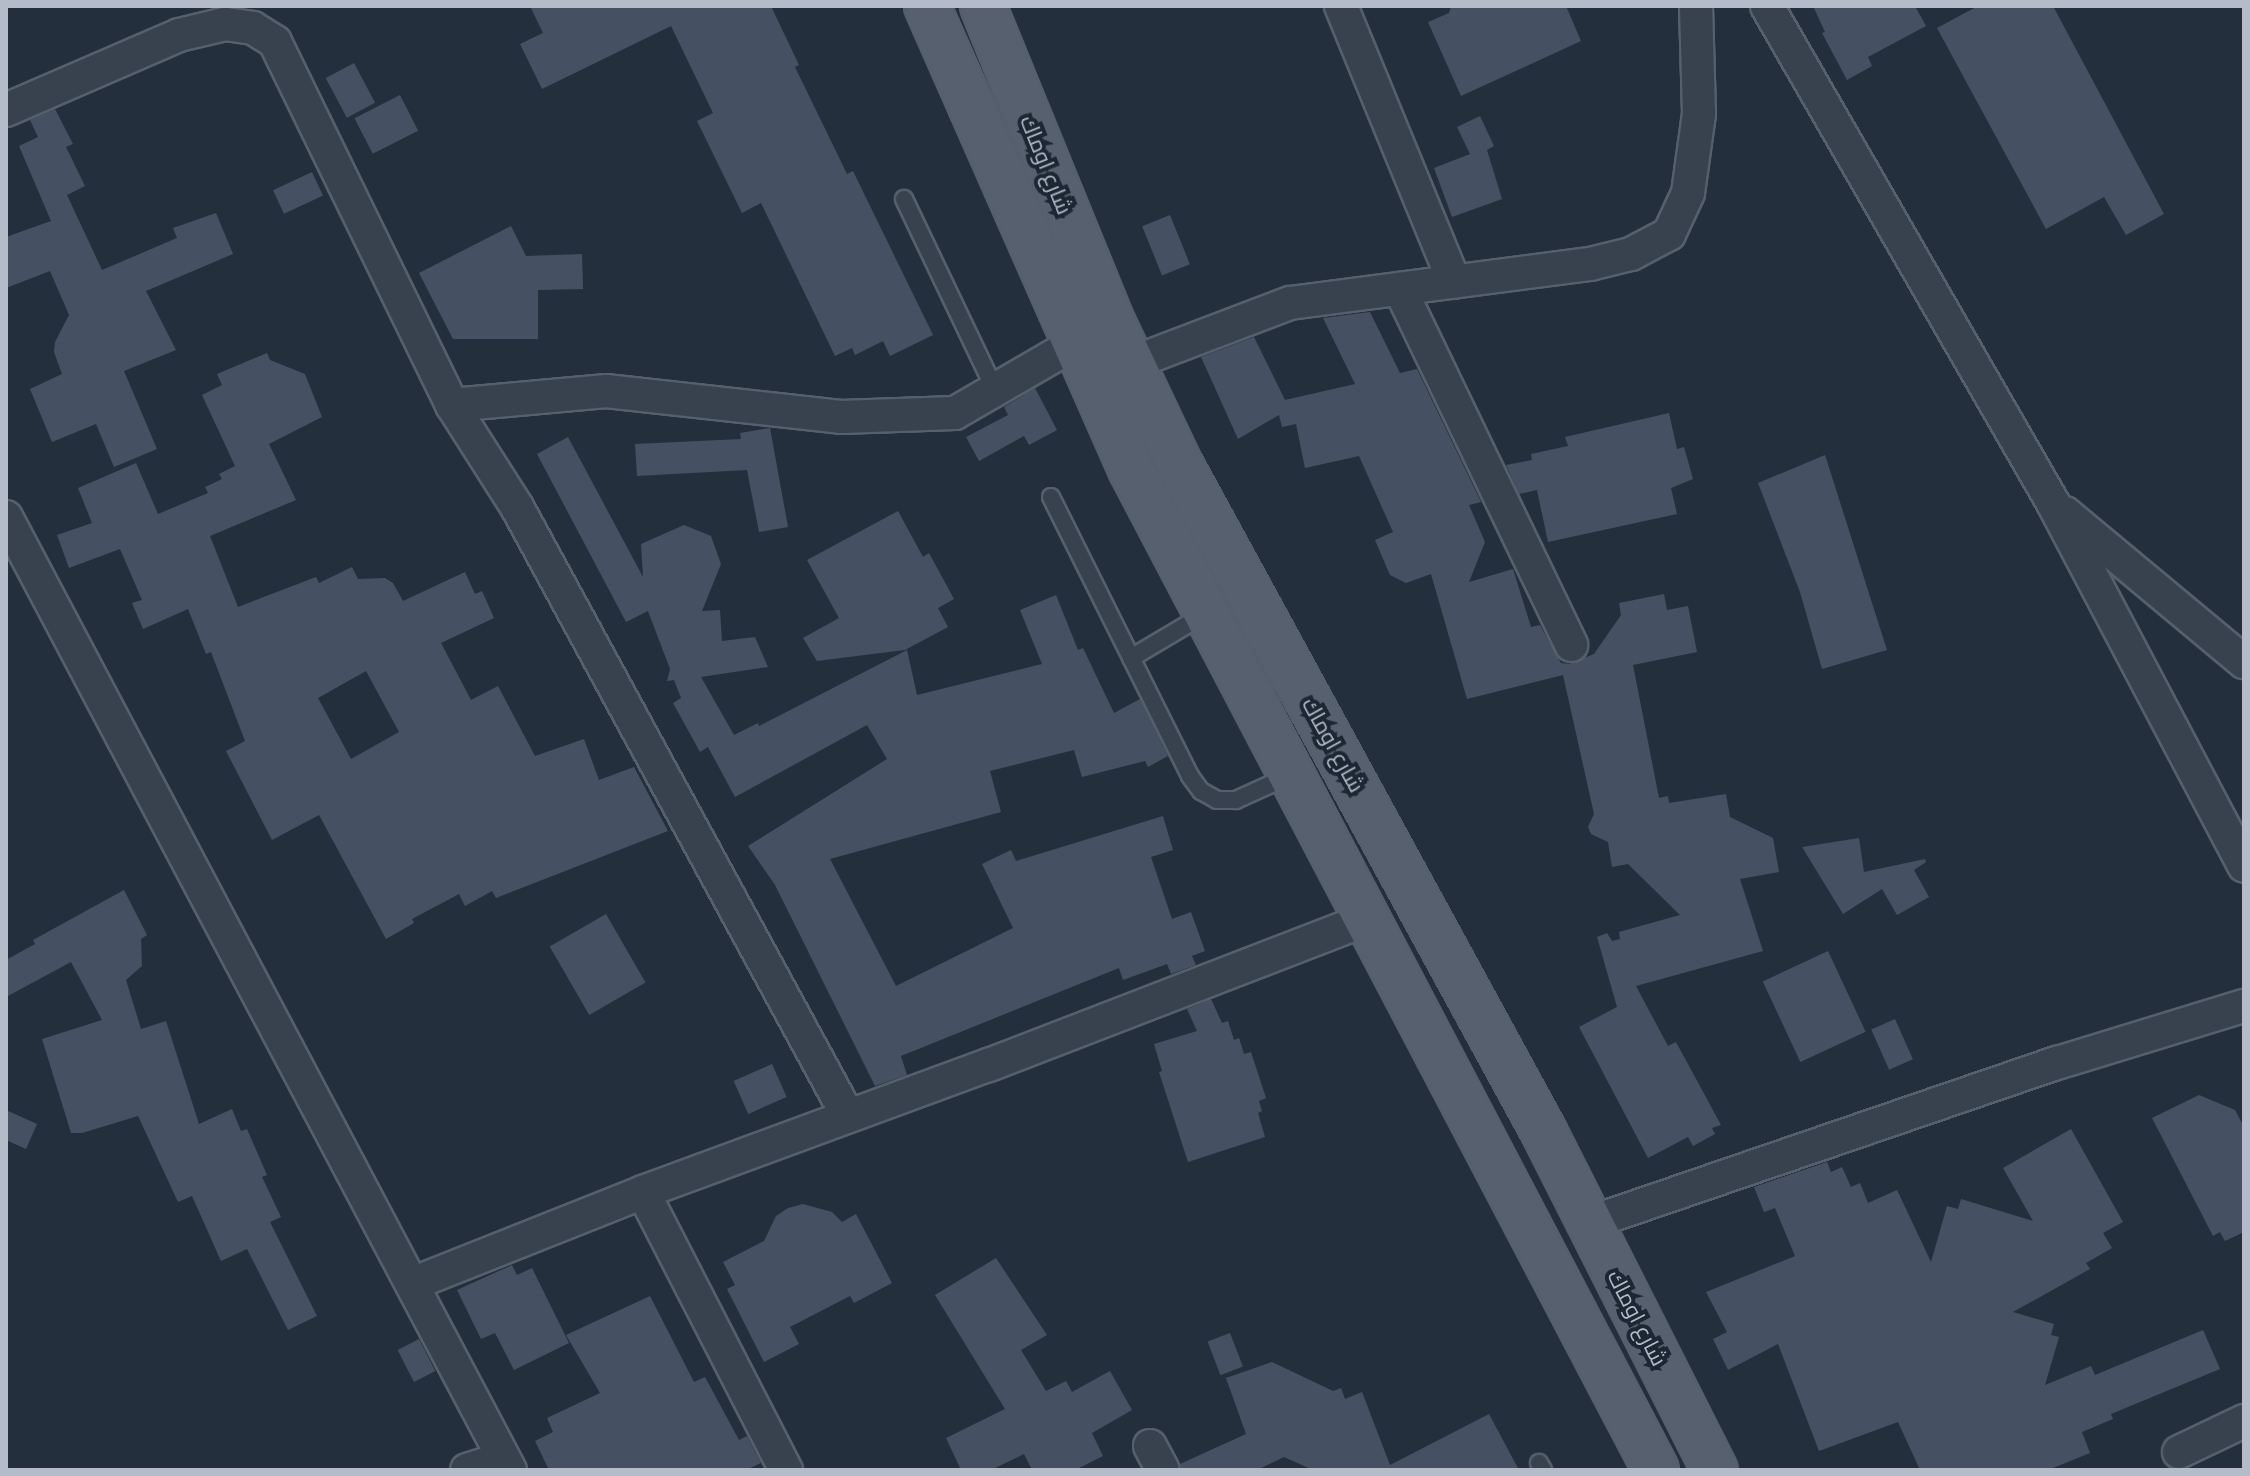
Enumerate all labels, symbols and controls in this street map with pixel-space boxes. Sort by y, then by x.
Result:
street label: شارع اوماك [1014,112,1078,218]
street label: شارع اوماك [1296,693,1370,797]
street label: شارع اوماك [1602,1266,1672,1370]

